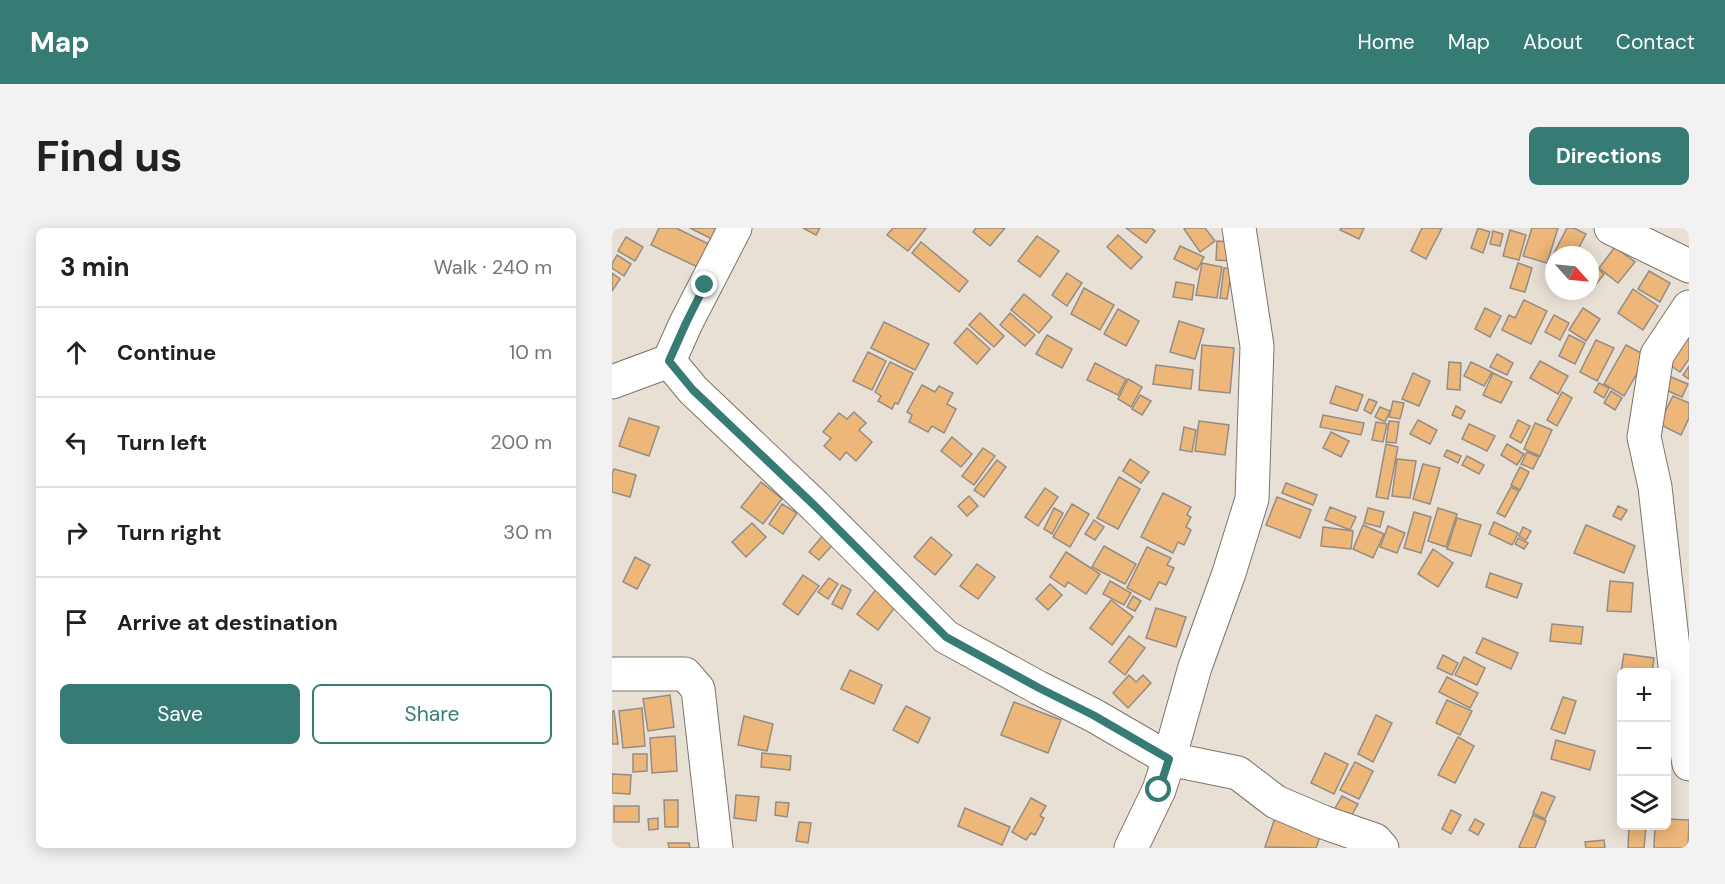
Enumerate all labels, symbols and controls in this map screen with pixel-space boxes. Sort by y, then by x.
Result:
text: Map [30,24,90,61]
text: Home [1357,28,1415,56]
text: Map [1448,28,1490,56]
text: About [1523,28,1583,56]
text: Contact [1616,28,1695,56]
button: Directions [1529,127,1689,185]
text: Find us [36,129,182,184]
north arrow [1545,246,1599,300]
text: 3 min [60,250,129,284]
text: Walk · 240 m [433,254,552,280]
route end [691,271,717,297]
icon: ahead [60,336,93,369]
text: Continue [117,338,216,367]
text: 10 m [509,339,552,365]
icon: left [60,426,93,459]
text: Turn left [117,428,207,457]
text: 200 m [490,429,552,455]
icon: right [60,516,93,549]
text: Turn right [117,518,222,547]
text: 30 m [503,519,552,545]
icon: arrive [60,606,93,639]
text: Arrive at destination [117,608,338,637]
map controls [1617,668,1671,830]
button: + [1617,668,1671,722]
button: Save [60,684,300,744]
button: Share [312,684,552,744]
button: − [1617,722,1671,776]
route start [1145,776,1171,802]
button: layers [1617,776,1671,830]

